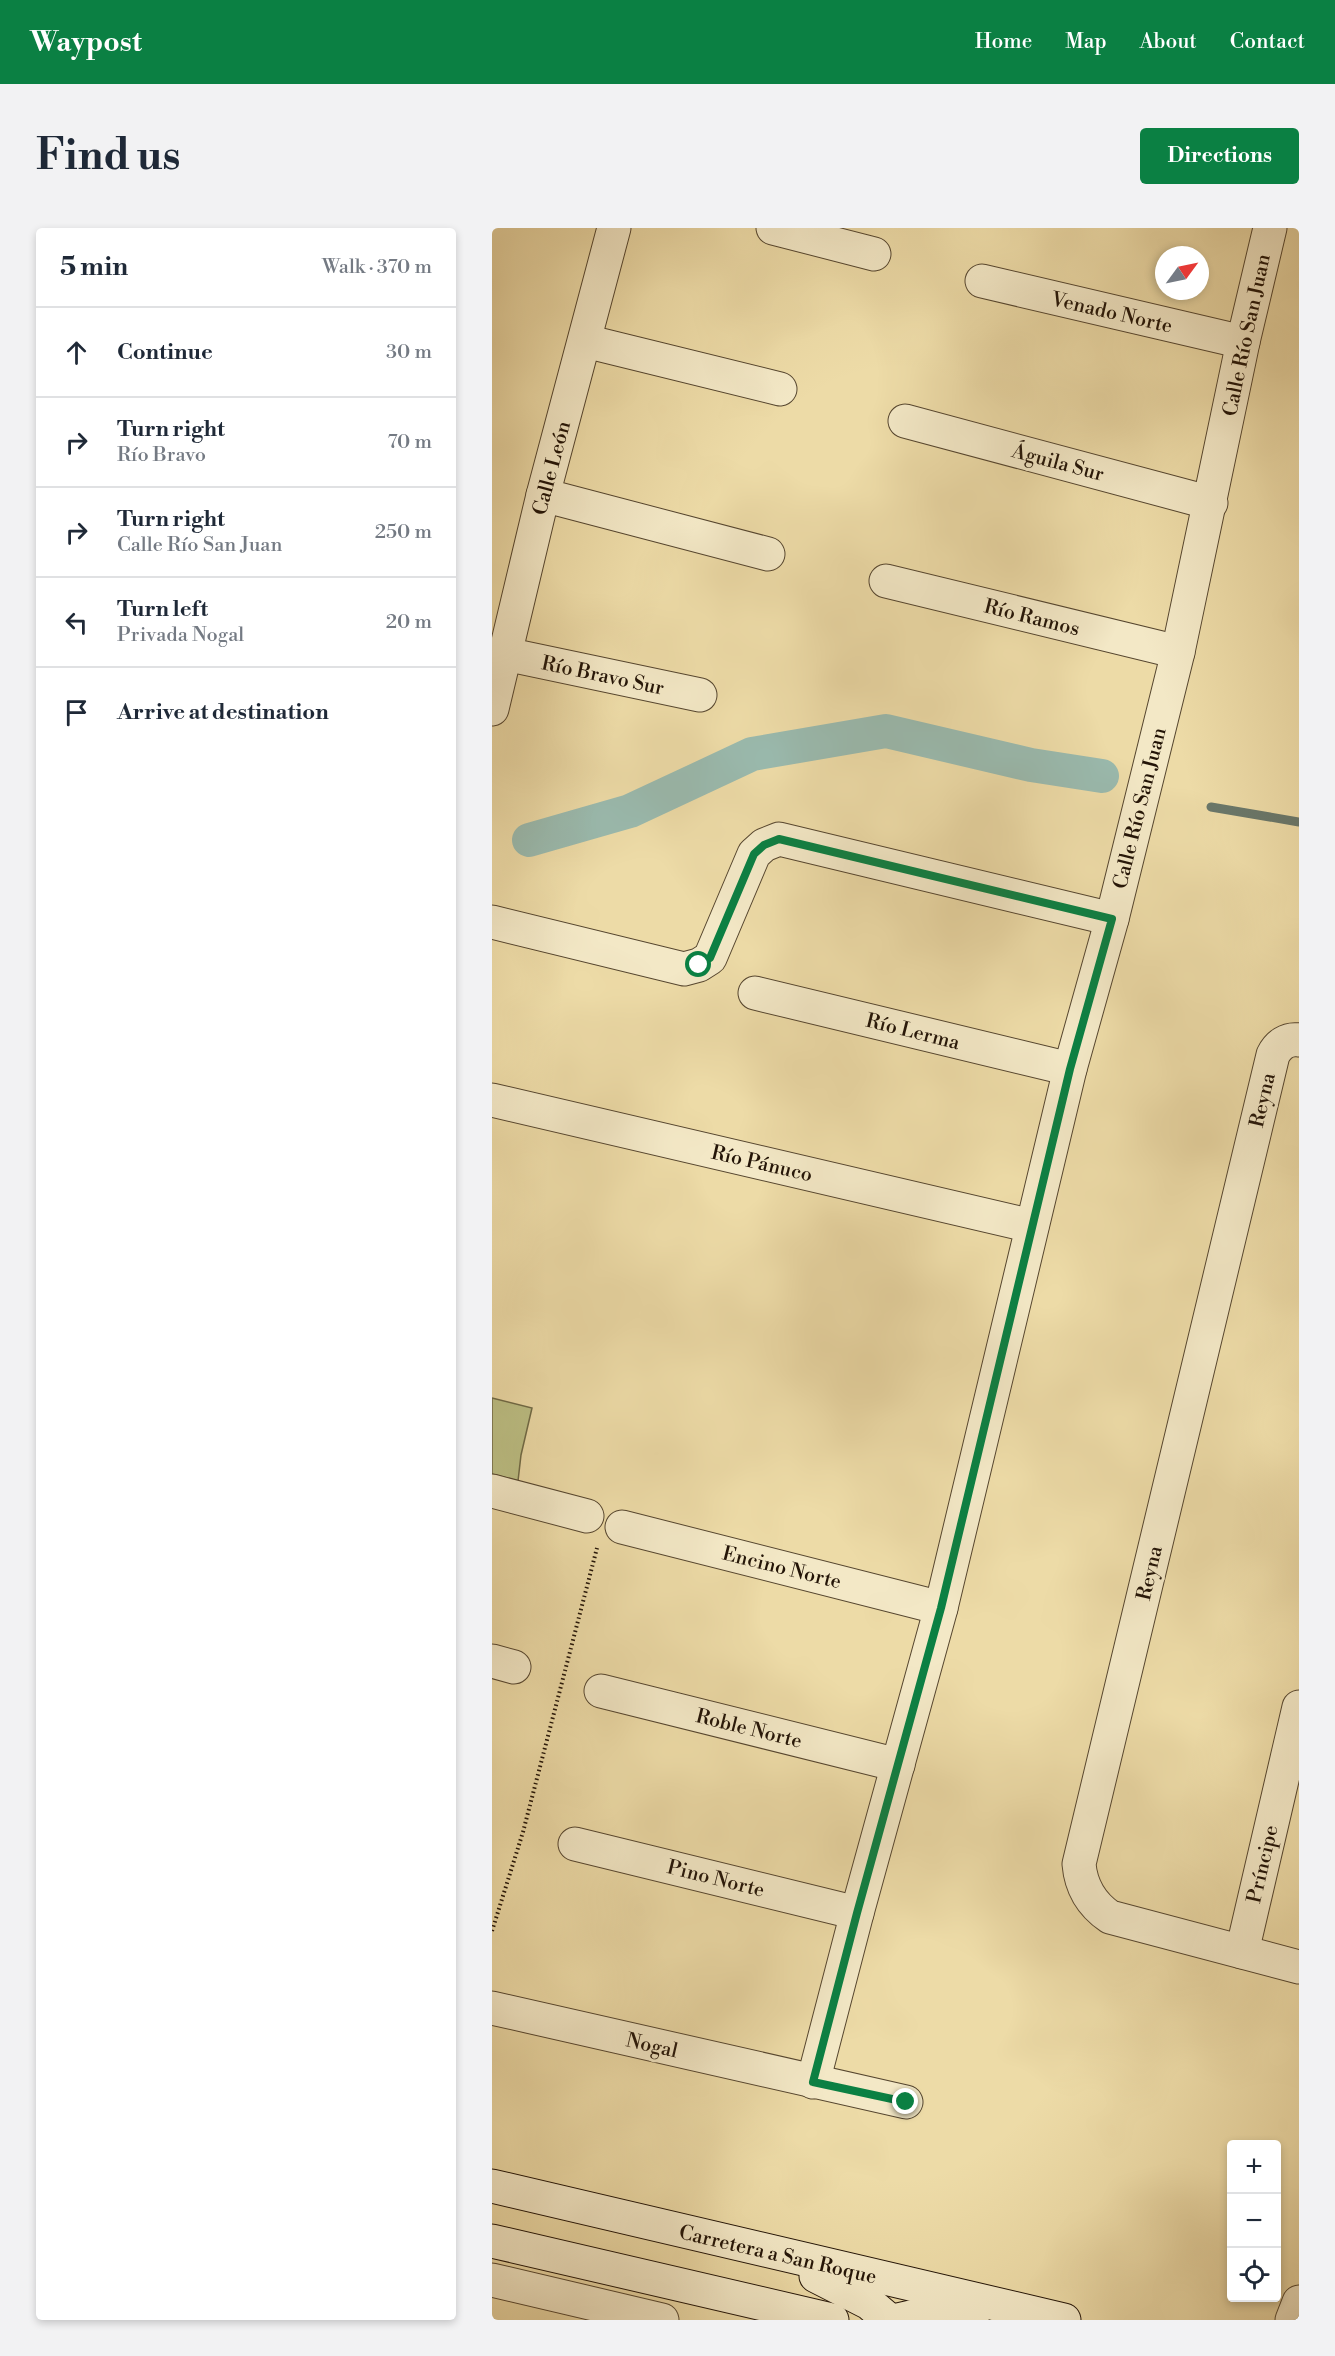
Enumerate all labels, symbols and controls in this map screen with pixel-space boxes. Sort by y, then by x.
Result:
text: Waypost [30,25,142,60]
text: Home [975,29,1032,55]
text: Map [1065,29,1107,55]
text: About [1140,29,1197,55]
text: Contact [1230,29,1305,55]
button: Directions [1140,128,1299,184]
text: Find us [36,130,180,183]
north arrow [1155,246,1209,300]
text: 5 min [60,251,128,283]
street label: Calle Río San Juan [1218,252,1277,419]
text: Walk · 370 m [322,255,432,280]
street label: Venado Norte [1048,287,1175,340]
icon: ahead [60,336,93,369]
text: Continue [117,339,213,366]
text: 30 m [386,340,432,365]
text: Turn right [117,416,225,443]
street label: Calle León [528,419,577,518]
icon: right [60,426,93,459]
text: 70 m [388,430,432,455]
street label: Águila Sur [1008,438,1107,488]
text: Río Bravo [117,443,206,468]
text: Turn right [117,506,225,533]
icon: right [60,516,93,549]
text: 250 m [375,520,432,545]
text: Calle Río San Juan [117,533,282,558]
street label: Río Ramos [981,595,1082,642]
text: Turn left [117,596,208,623]
icon: left [60,606,93,639]
text: 20 m [386,610,432,635]
text: Privada Nogal [117,623,244,648]
street label: Río Bravo Sur [539,651,667,702]
icon: arrive [60,696,93,729]
text: Arrive at destination [117,699,329,726]
street label: Calle Río San Juan [1108,725,1173,892]
route start [685,951,711,977]
street label: Río Lerma [863,1009,963,1056]
street label: Reyna [1245,1070,1282,1130]
street label: Río Pánuco [709,1141,815,1188]
street label: Encino Norte [720,1542,844,1595]
street label: Reyna [1132,1543,1169,1603]
street label: Roble Norte [693,1704,804,1755]
street label: Príncipe [1242,1823,1285,1906]
street label: Pino Norte [664,1855,767,1904]
street label: Nogal [623,2028,680,2065]
route end [892,2088,918,2114]
map controls [1227,2140,1281,2302]
button: + [1227,2140,1281,2194]
button: − [1227,2194,1281,2248]
street label: Carretera a San Roque [676,2221,879,2290]
button: locate [1227,2248,1281,2302]

